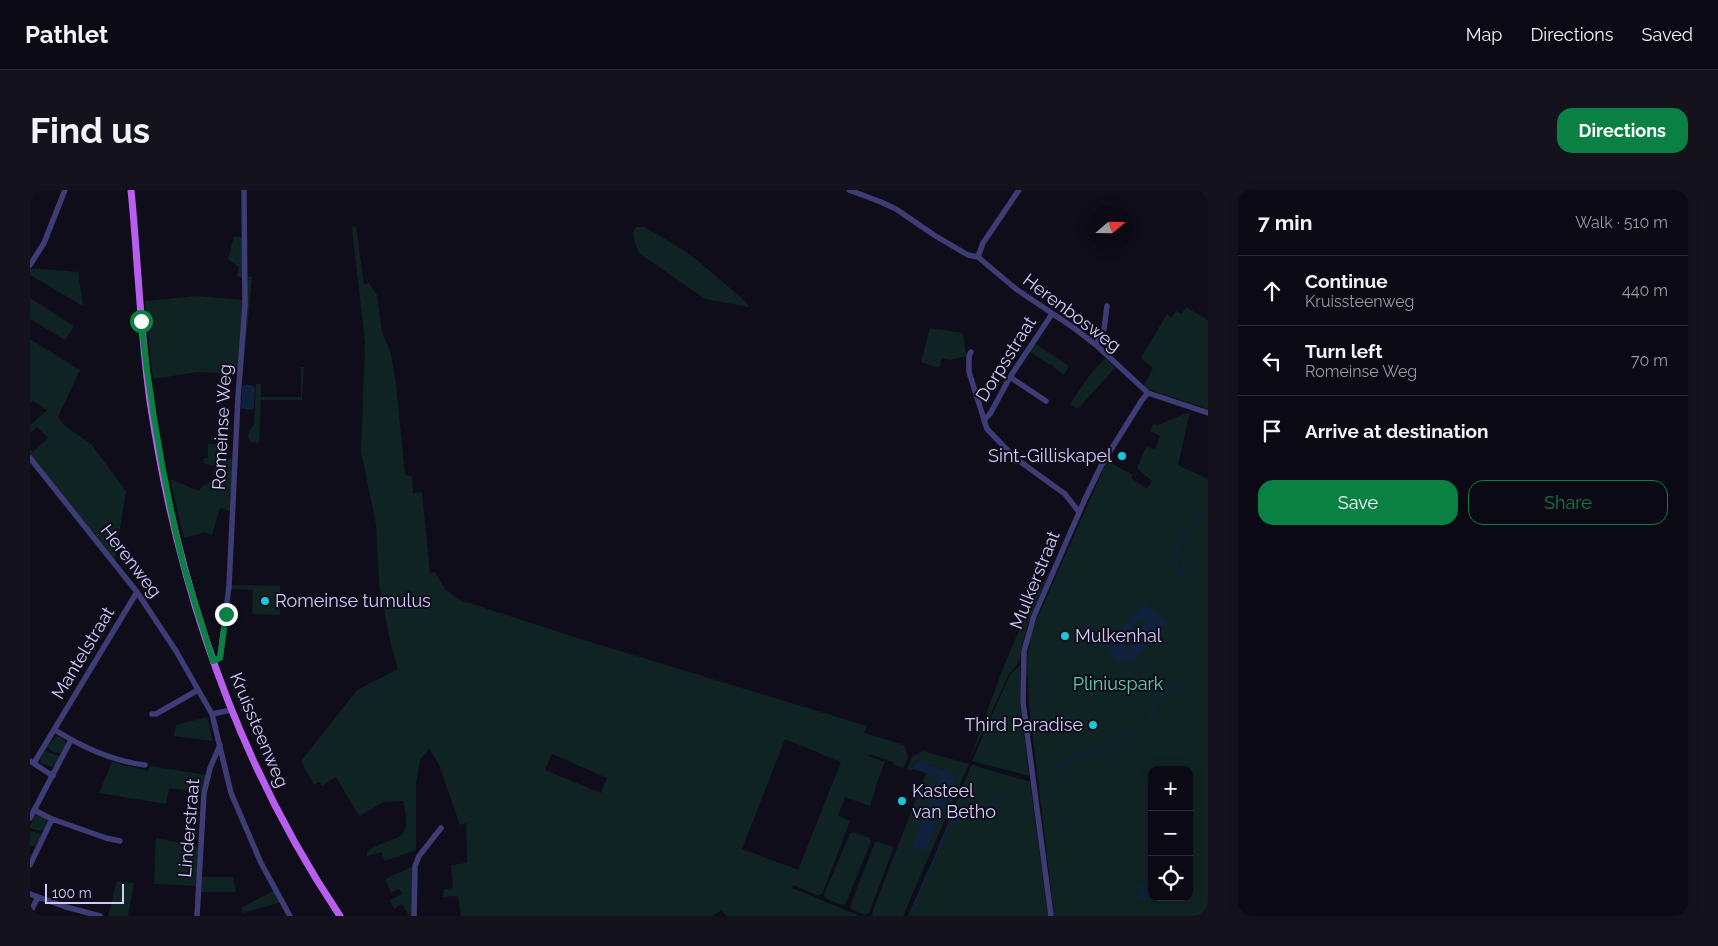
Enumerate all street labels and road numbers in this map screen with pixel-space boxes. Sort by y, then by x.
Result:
street label: Herenbosweg [1019,269,1125,356]
street label: Dorpsstraat [971,312,1040,405]
street label: Romeinse Weg [208,363,235,491]
street label: Herenweg [96,520,166,601]
street label: Mulkerstraat [1005,528,1064,632]
street label: Mantelstraat [47,603,118,703]
street label: Kruissteenweg [226,669,293,791]
street label: Linderstraat [174,777,203,878]

